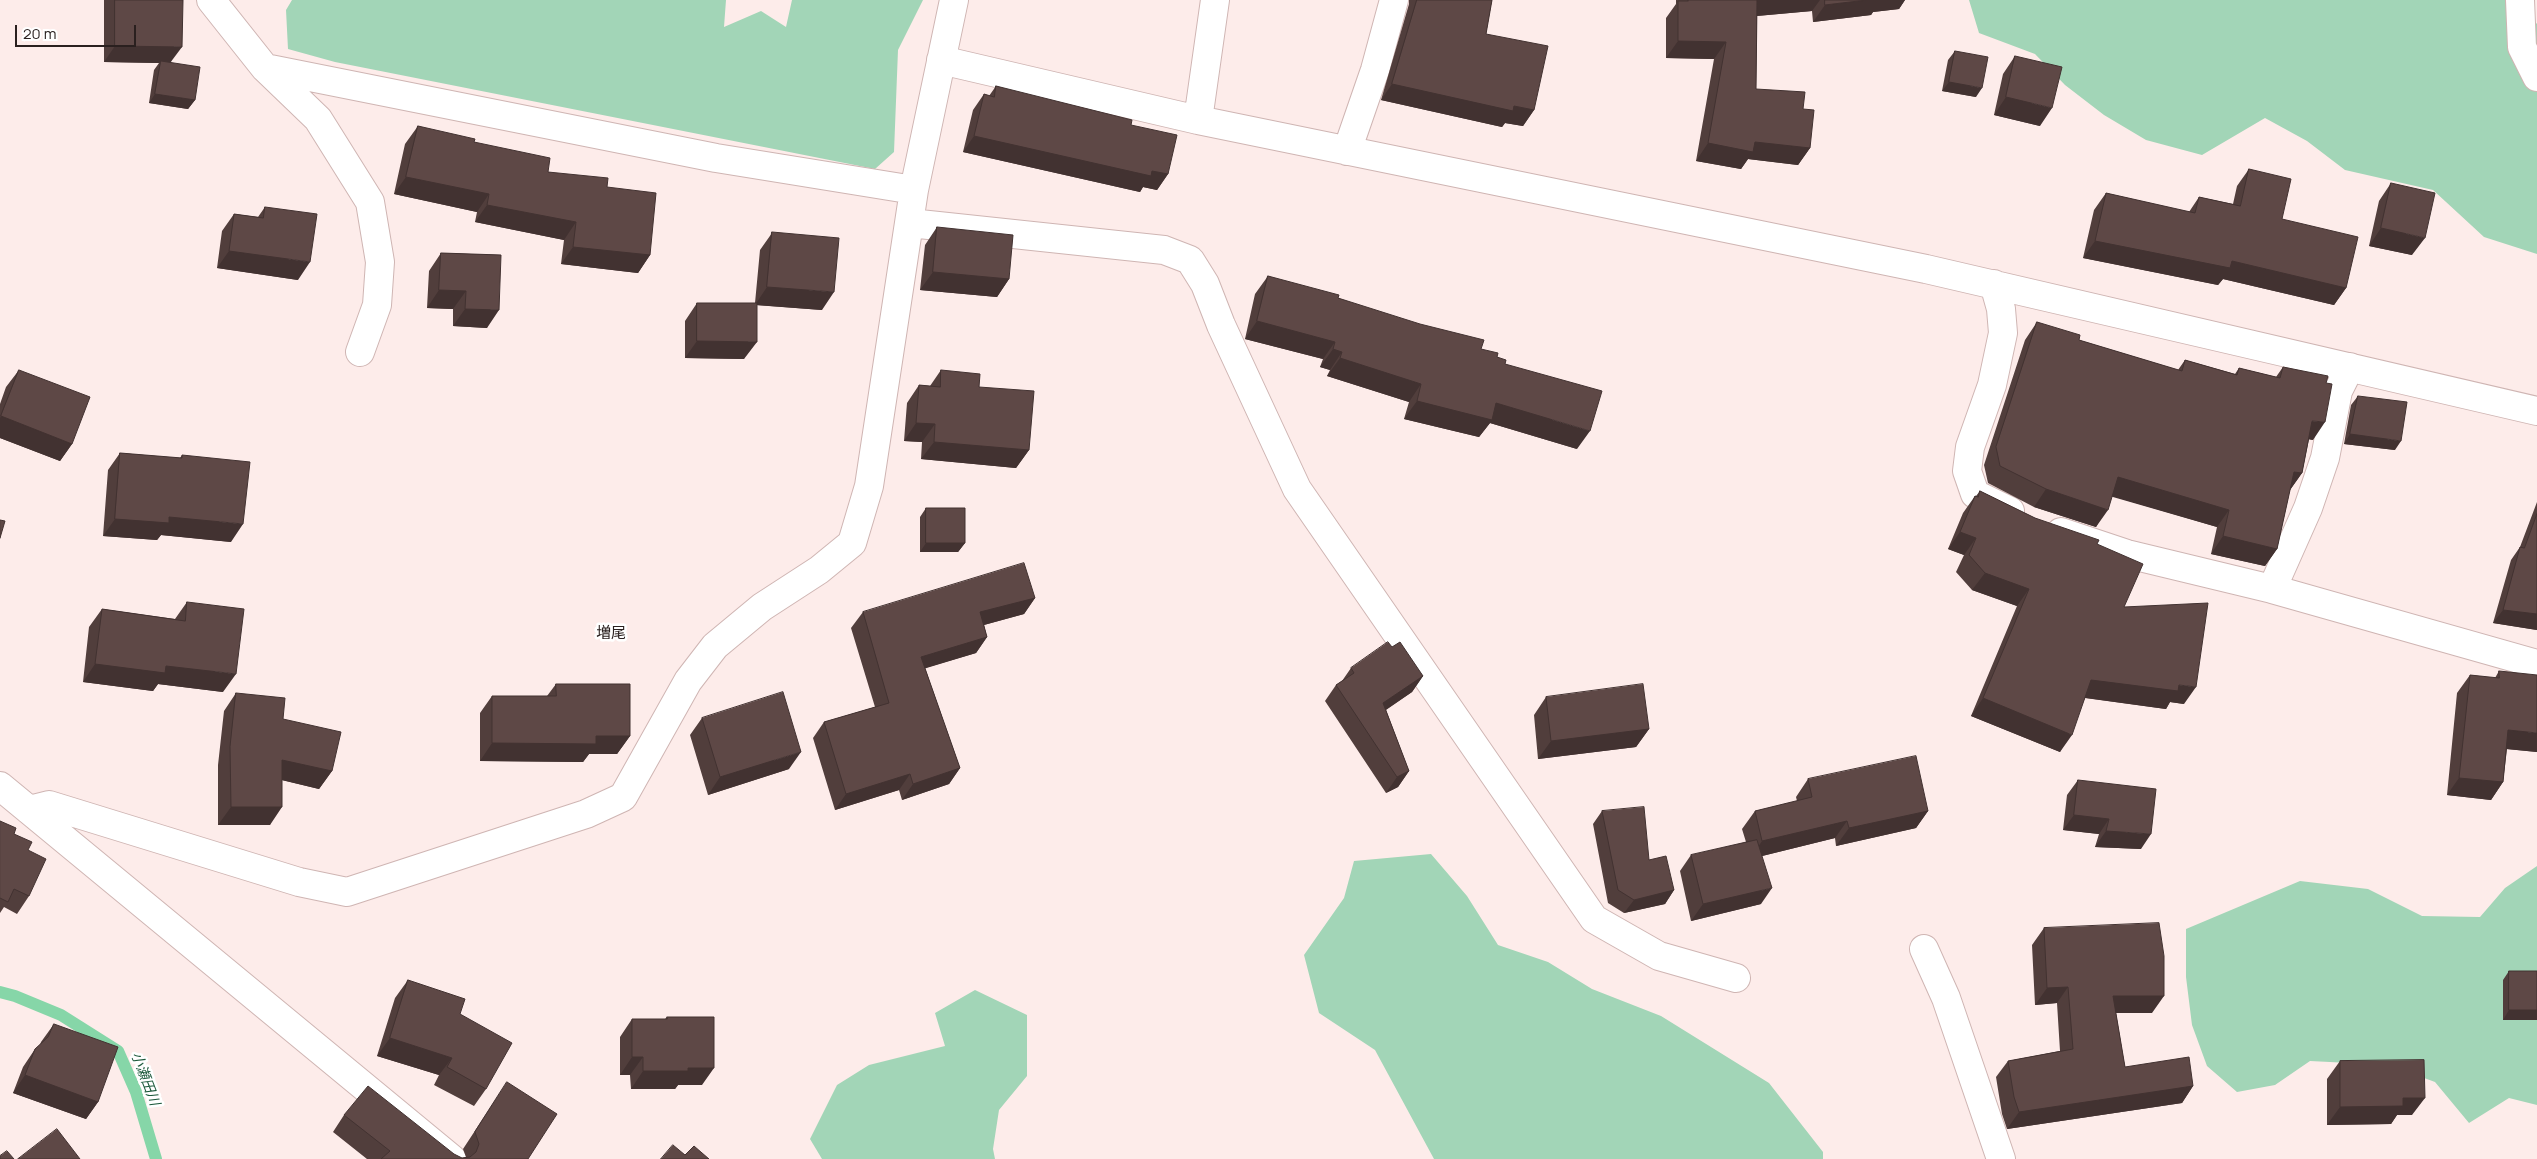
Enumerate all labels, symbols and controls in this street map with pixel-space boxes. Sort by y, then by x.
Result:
scale bar [18,15,139,47]
text: 20 m [23,23,56,44]
district label: 増尾 [596,625,626,643]
water label: 小瀬田川 [127,1050,163,1108]

